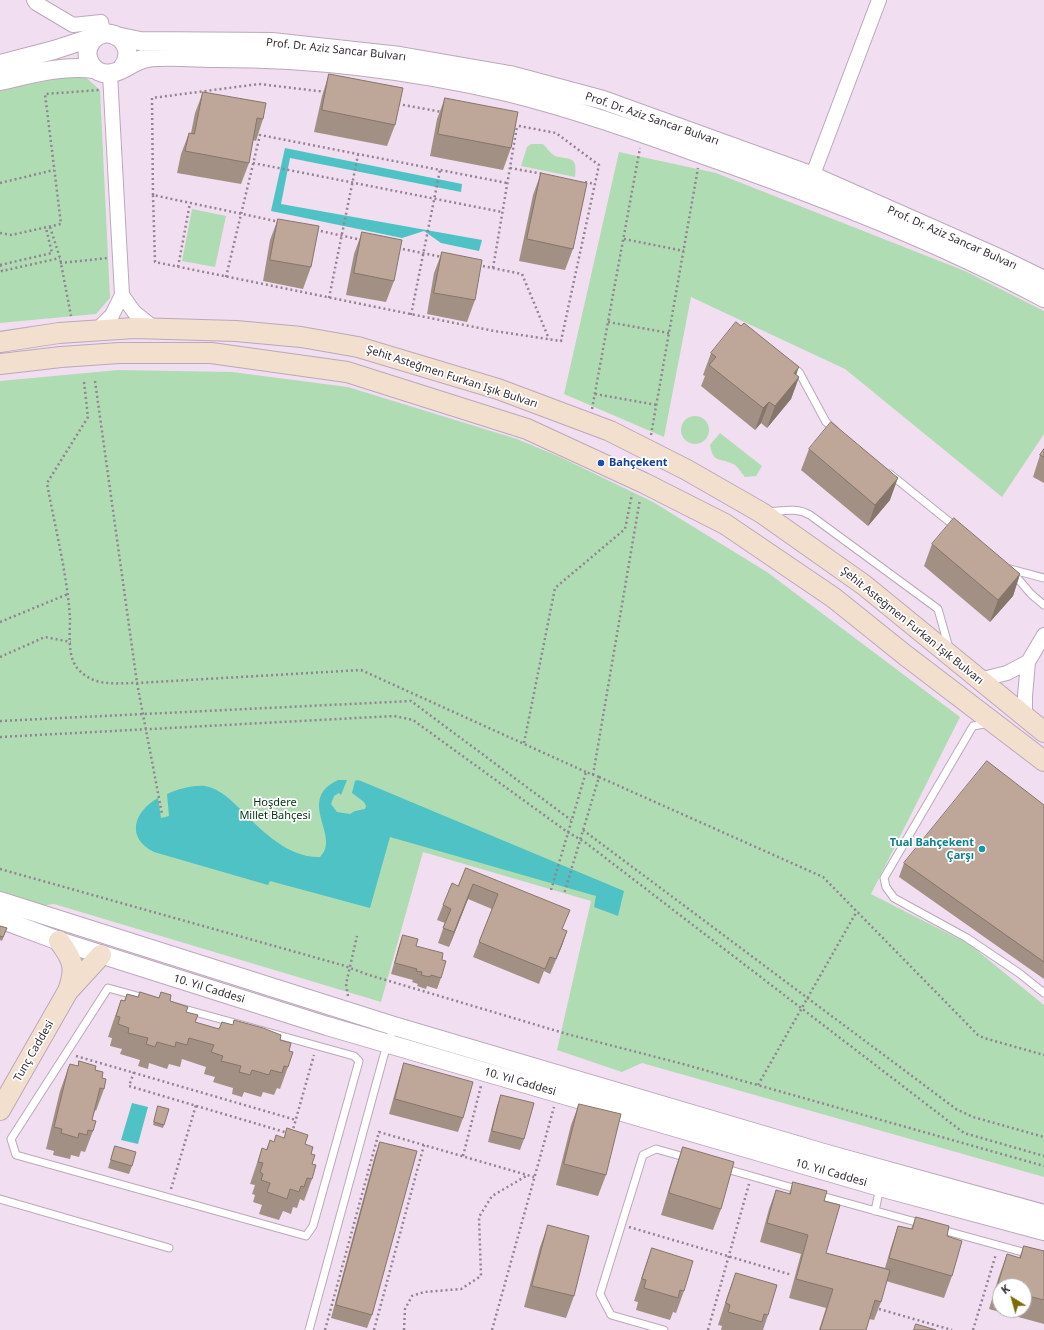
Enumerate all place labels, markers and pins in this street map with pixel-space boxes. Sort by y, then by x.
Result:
place label: Bahçekent [609,456,668,470]
marker: Bahçekent [596,458,606,468]
place label: Tual Bahçekent Çarşı [890,836,974,862]
marker: Tual Bahçekent Çarşı [977,844,987,854]

